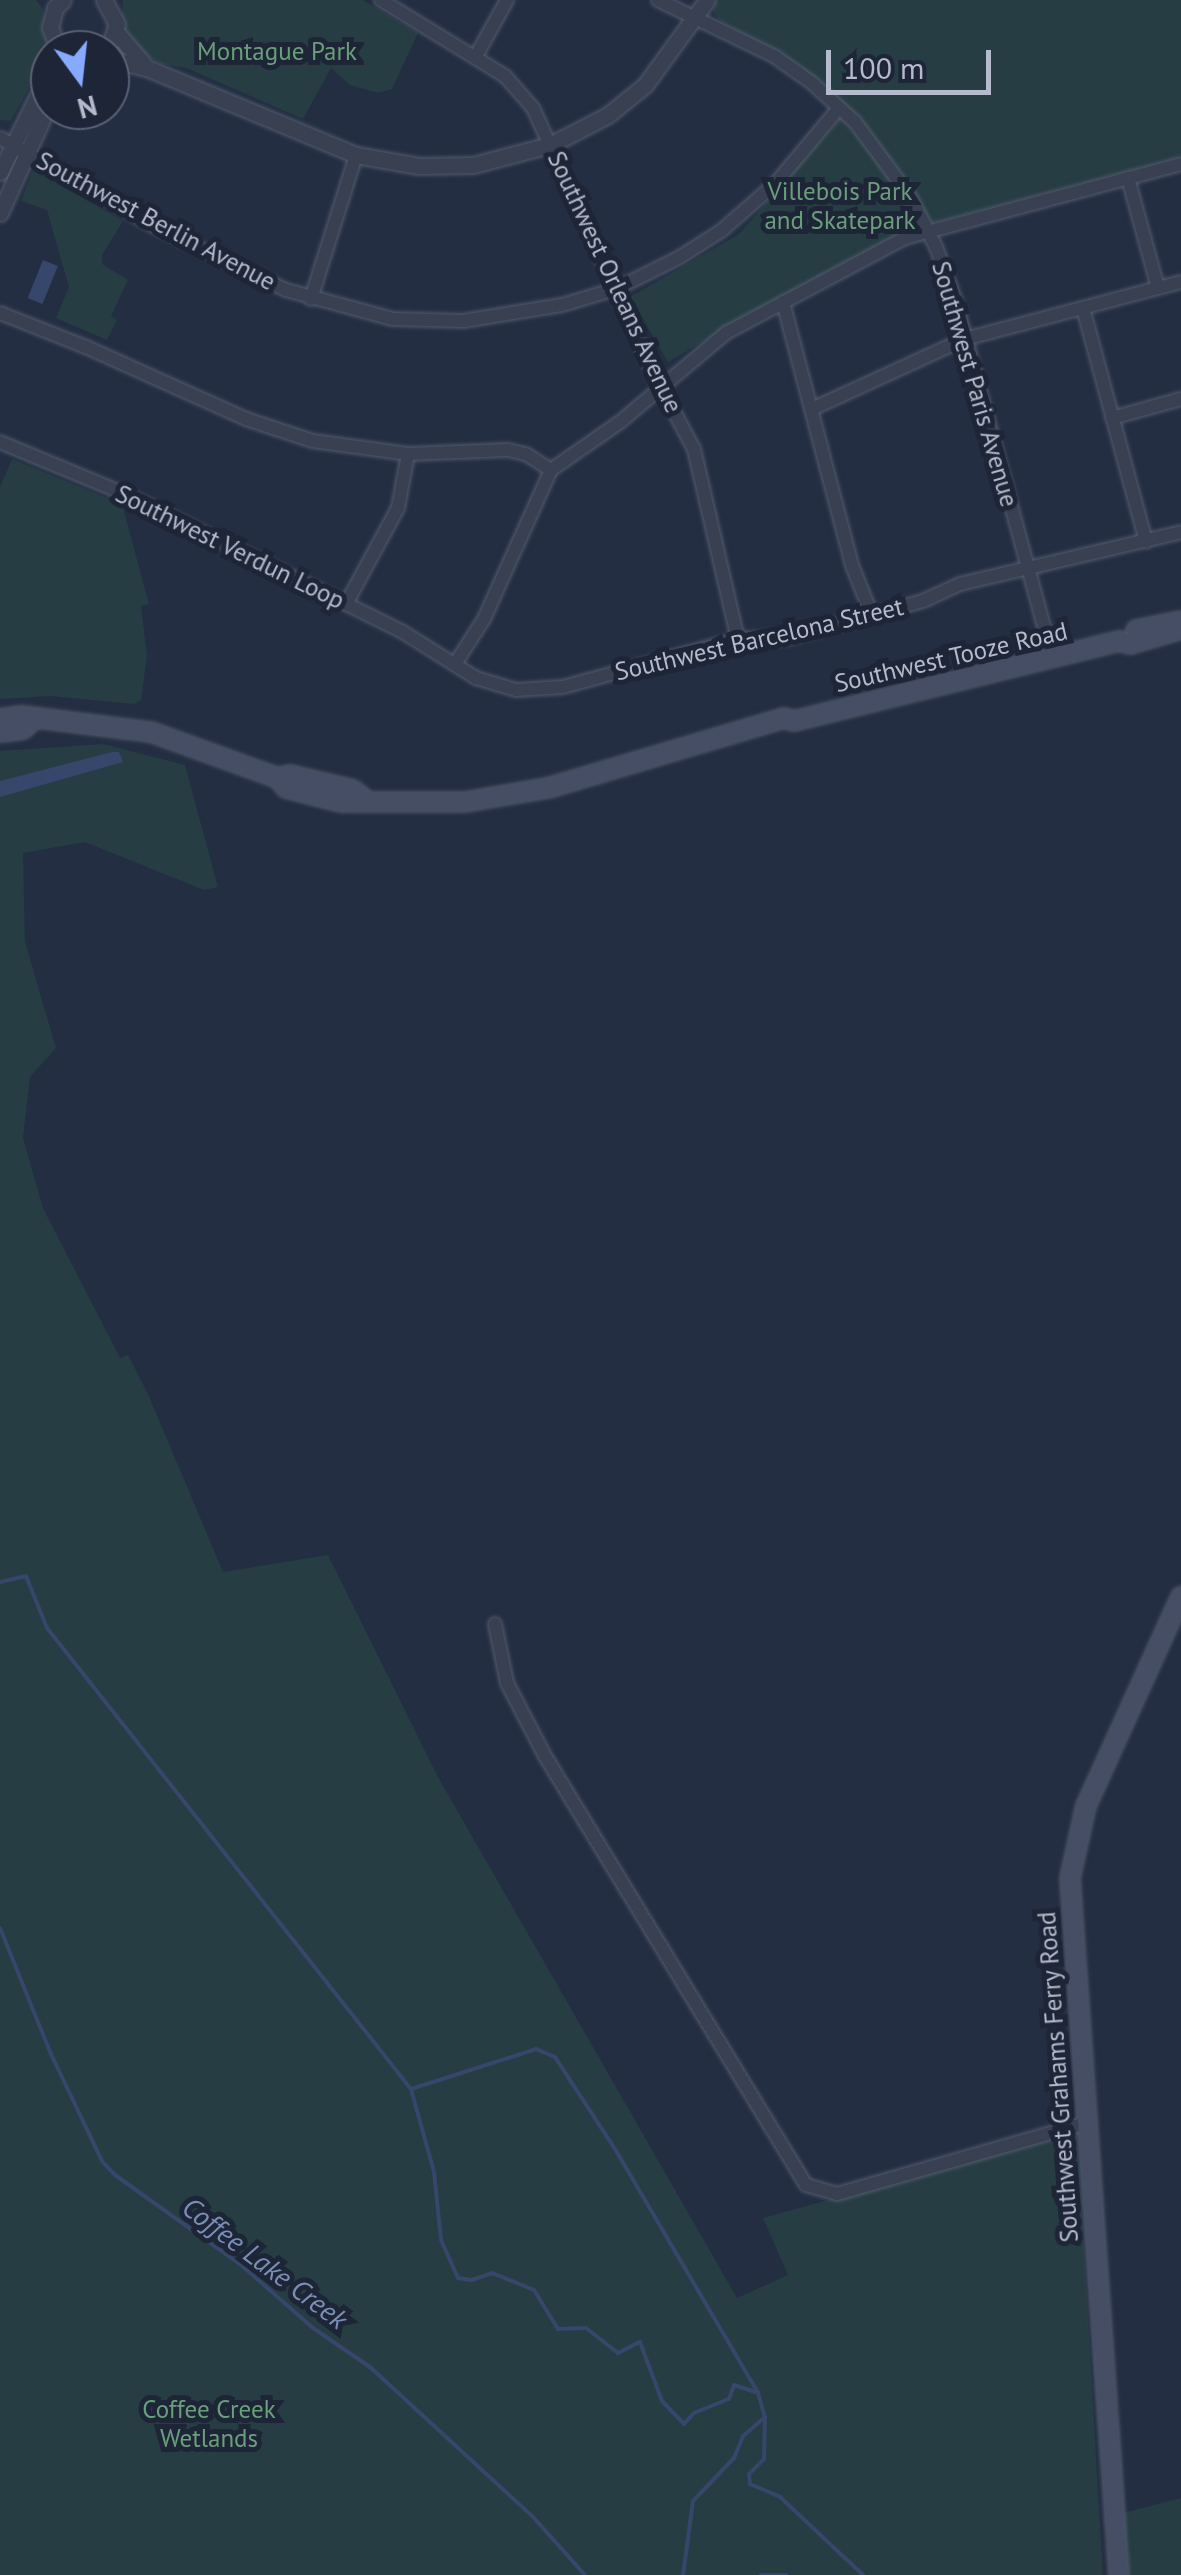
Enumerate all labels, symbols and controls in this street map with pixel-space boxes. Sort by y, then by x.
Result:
north arrow [30,30,130,130]
scale bar [831,30,996,92]
park label: Montague Park [197,36,357,66]
text: 100 m [843,48,924,87]
text: N [74,87,101,128]
street label: Southwest Berlin Avenue [31,145,281,297]
street label: Southwest Orleans Avenue [541,146,689,418]
park label: Villebois Park and Skatepark [764,177,916,236]
street label: Southwest Paris Avenue [925,257,1025,511]
street label: Southwest Verdun Loop [110,478,350,616]
street label: Southwest Barcelona Street [612,591,906,687]
street label: Southwest Tooze Road [831,616,1071,698]
street label: Southwest Grahams Ferry Road [1031,1910,1085,2244]
water label: Coffee Lake Creek [176,2190,354,2336]
park label: Coffee Creek Wetlands [142,2395,276,2454]

